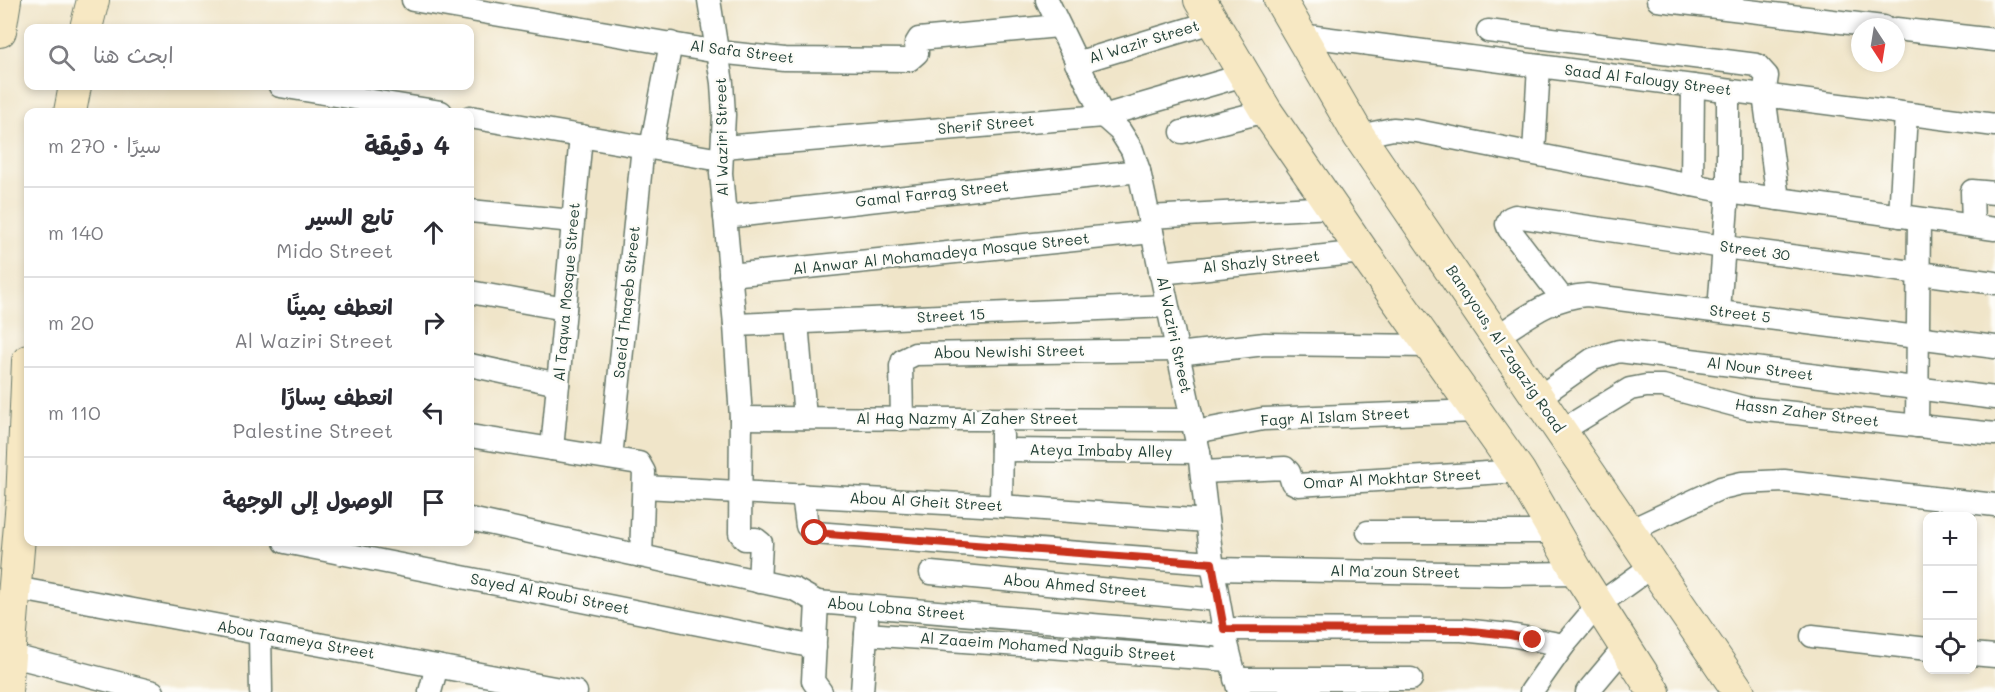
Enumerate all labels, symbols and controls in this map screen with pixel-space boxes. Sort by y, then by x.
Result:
street label: Al Wazir Street [1086,15,1201,67]
north arrow [1851,18,1905,72]
search box [24,24,474,90]
street label: Al Safa Street [689,35,795,67]
text: ابحث هنا [93,40,174,69]
icon: search [45,41,78,74]
street label: Saad Al Falougy Street [1563,59,1733,99]
street label: Al Waziri Street [710,77,732,197]
street label: Sherif Street [937,110,1035,138]
text: 4 دقيقة [364,128,450,162]
text: سيرًا · 270 m [48,132,161,158]
street label: Gamal Farrag Street [854,175,1009,211]
street label: Al Taqwa Mosque Street [548,201,584,382]
text: تابع السير [307,202,393,231]
icon: ahead [417,216,450,249]
text: 140 m [48,219,103,245]
street label: Saeid Thaqeb Street [608,225,644,379]
street label: Al Anwar Al Mohamadeya Mosque Street [791,227,1090,279]
street label: Street 30 [1719,235,1791,265]
text: Mido Street [276,237,393,263]
street label: Al Shazly Street [1201,245,1320,277]
street label: Banayous, Al Zagazig Road [1442,261,1569,436]
street label: Al Waziri Street [1153,274,1197,395]
text: انعطف يمينًا [287,292,393,321]
street label: Street 5 [1708,299,1772,327]
street label: Street 15 [916,303,985,327]
icon: right [417,306,450,339]
text: 20 m [48,309,94,335]
text: Al Waziri Street [234,327,393,353]
street label: Abou Newishi Street [933,340,1085,362]
street label: Al Nour Street [1706,352,1815,384]
text: انعطف يسارًا [281,382,393,411]
street label: Hassn Zaher Street [1734,393,1880,431]
icon: left [417,396,450,429]
text: 110 m [48,399,101,425]
street label: Fagr Al Islam Street [1260,402,1410,430]
street label: Al Hag Nazmy Al Zaher Street [856,408,1078,428]
text: Palestine Street [233,417,393,443]
street label: Ateya Imbaby Alley [1029,439,1173,461]
street label: Omar Al Mokhtar Street [1303,463,1481,493]
text: الوصول إلى الوجهة [222,485,393,514]
icon: arrive [417,486,450,519]
street label: Abou Al Gheit Street [849,487,1003,515]
map controls [1923,512,1977,674]
button: + [1923,512,1977,566]
route start [801,519,827,545]
street label: Al Ma'zoun Street [1330,560,1460,582]
button: − [1923,566,1977,620]
street label: Sayed Al Roubi Street [469,568,631,618]
street label: Abou Ahmed Street [1002,569,1148,601]
street label: Abou Lobna Street [826,592,966,624]
street label: Abou Taameya Street [216,615,377,663]
button: locate [1923,620,1977,674]
route end [1519,626,1545,652]
street label: Al Zaaeim Mohamed Naguib Street [919,627,1177,665]

